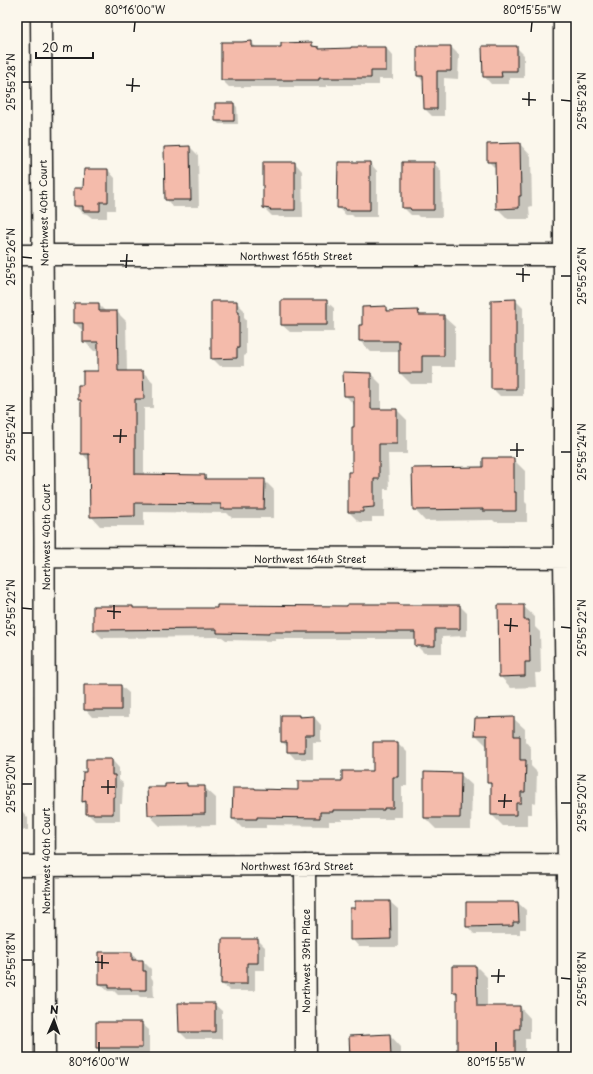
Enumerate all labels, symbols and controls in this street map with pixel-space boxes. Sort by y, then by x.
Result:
text: 80°16'00"W [105,2,166,17]
text: 80°15'55"W [503,2,562,17]
scale bar [36,34,93,60]
text: 20 m [42,38,73,56]
text: 25°55'28"N [3,53,18,111]
text: 25°55'28"N [574,72,589,130]
street label: Northwest 40th Court [35,160,51,266]
text: 25°55'26"N [3,228,18,286]
text: 25°55'26"N [574,247,589,305]
street label: Northwest 165th Street [240,248,352,263]
text: 25°55'24"N [3,404,18,462]
text: 25°55'24"N [574,423,589,481]
street label: Northwest 40th Court [38,484,53,590]
street label: Northwest 164th Street [254,551,366,566]
text: 25°55'22"N [3,579,18,637]
text: 25°55'22"N [574,599,589,657]
text: 25°55'20"N [3,755,18,813]
text: 25°55'20"N [574,774,589,832]
street label: Northwest 40th Court [38,808,53,914]
street label: Northwest 163rd Street [241,858,353,873]
street label: Northwest 39th Place [298,909,313,1013]
text: 25°55'18"N [3,932,18,988]
text: 25°55'18"N [574,951,589,1007]
north arrow [34,1000,74,1040]
text: N [50,1001,59,1018]
text: 80°16'00"W [69,1054,130,1069]
text: 80°15'55"W [467,1054,526,1069]

